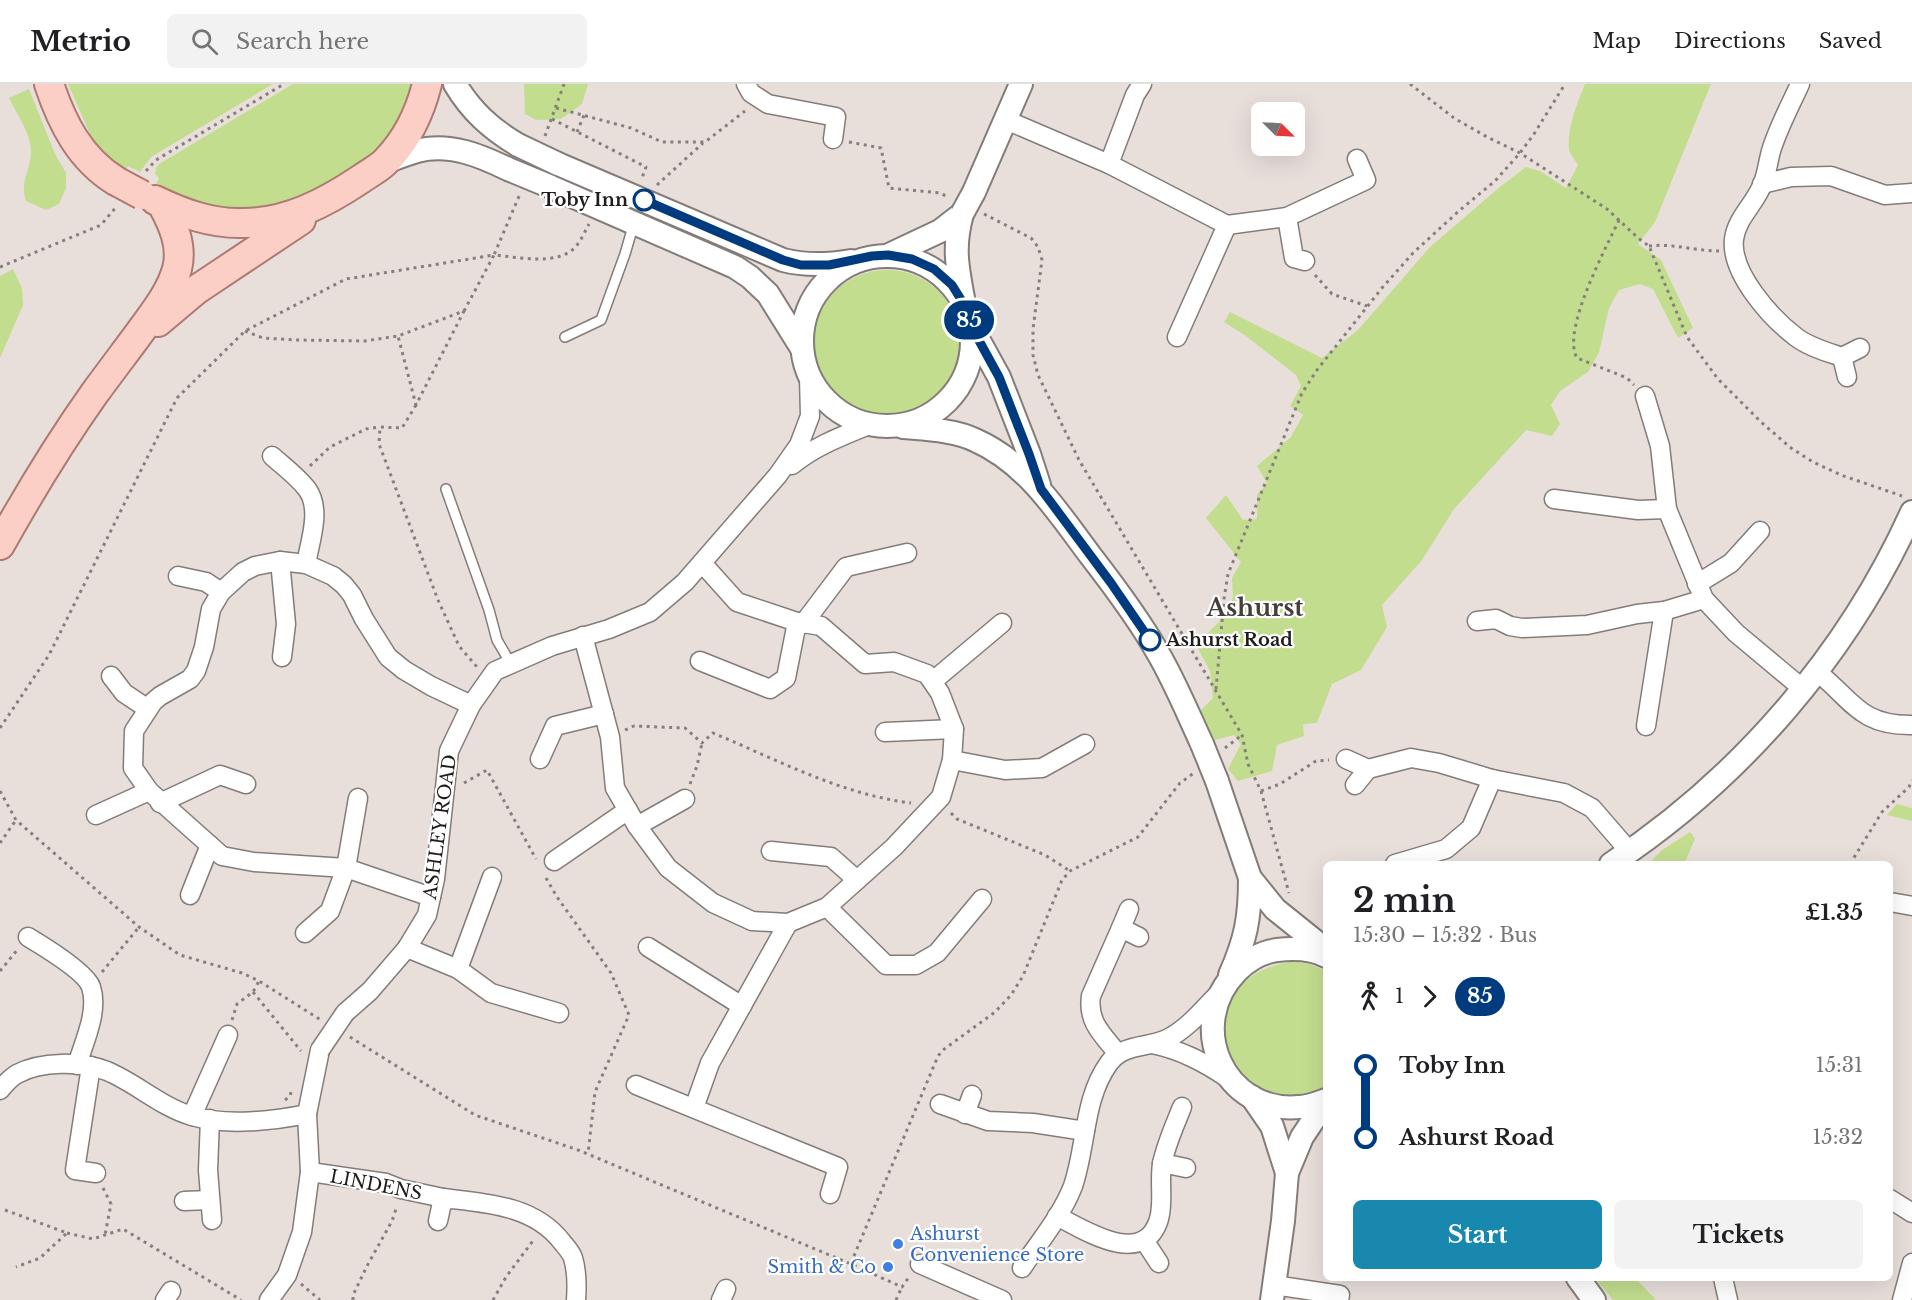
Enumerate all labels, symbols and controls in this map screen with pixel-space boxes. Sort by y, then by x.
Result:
search box [167,14,587,68]
text: Metrio [30,24,131,59]
icon: search [188,25,221,58]
text: Search here [236,28,369,55]
text: Map [1592,28,1641,54]
text: Directions [1674,28,1786,54]
text: Saved [1819,28,1882,54]
north arrow [1251,102,1305,156]
map controls [1251,102,1305,156]
place label: Toby Inn [541,189,628,211]
marker: Toby Inn [633,189,655,211]
line badge: 85 [942,300,996,340]
text: 85 [956,307,982,333]
district label: Ashurst [1205,593,1304,622]
marker: Ashurst Road [1139,629,1161,651]
place label: Ashurst Road [1165,629,1293,651]
street label: ASHLEY ROAD [419,753,461,902]
text: 2 min [1353,880,1456,921]
text: £1.35 [1805,899,1863,926]
text: 15:30 – 15:32 · Bus [1353,923,1537,947]
icon: walk [1353,980,1386,1013]
icon: forward [1413,980,1446,1013]
text: 85 [1467,983,1493,1009]
text: 1 [1395,984,1404,1008]
text: Toby Inn [1399,1052,1505,1079]
text: 15:31 [1816,1053,1863,1077]
text: Ashurst Road [1399,1124,1554,1151]
text: 15:32 [1812,1125,1863,1149]
street label: LINDENS [328,1165,424,1205]
button: Start [1353,1200,1602,1269]
button: Tickets [1614,1200,1863,1269]
place label: Ashurst Convenience Store [909,1223,1084,1266]
marker: Ashurst Convenience Store [891,1237,905,1251]
place label: Smith & Co [767,1256,876,1278]
marker: Smith & Co [881,1260,895,1274]

